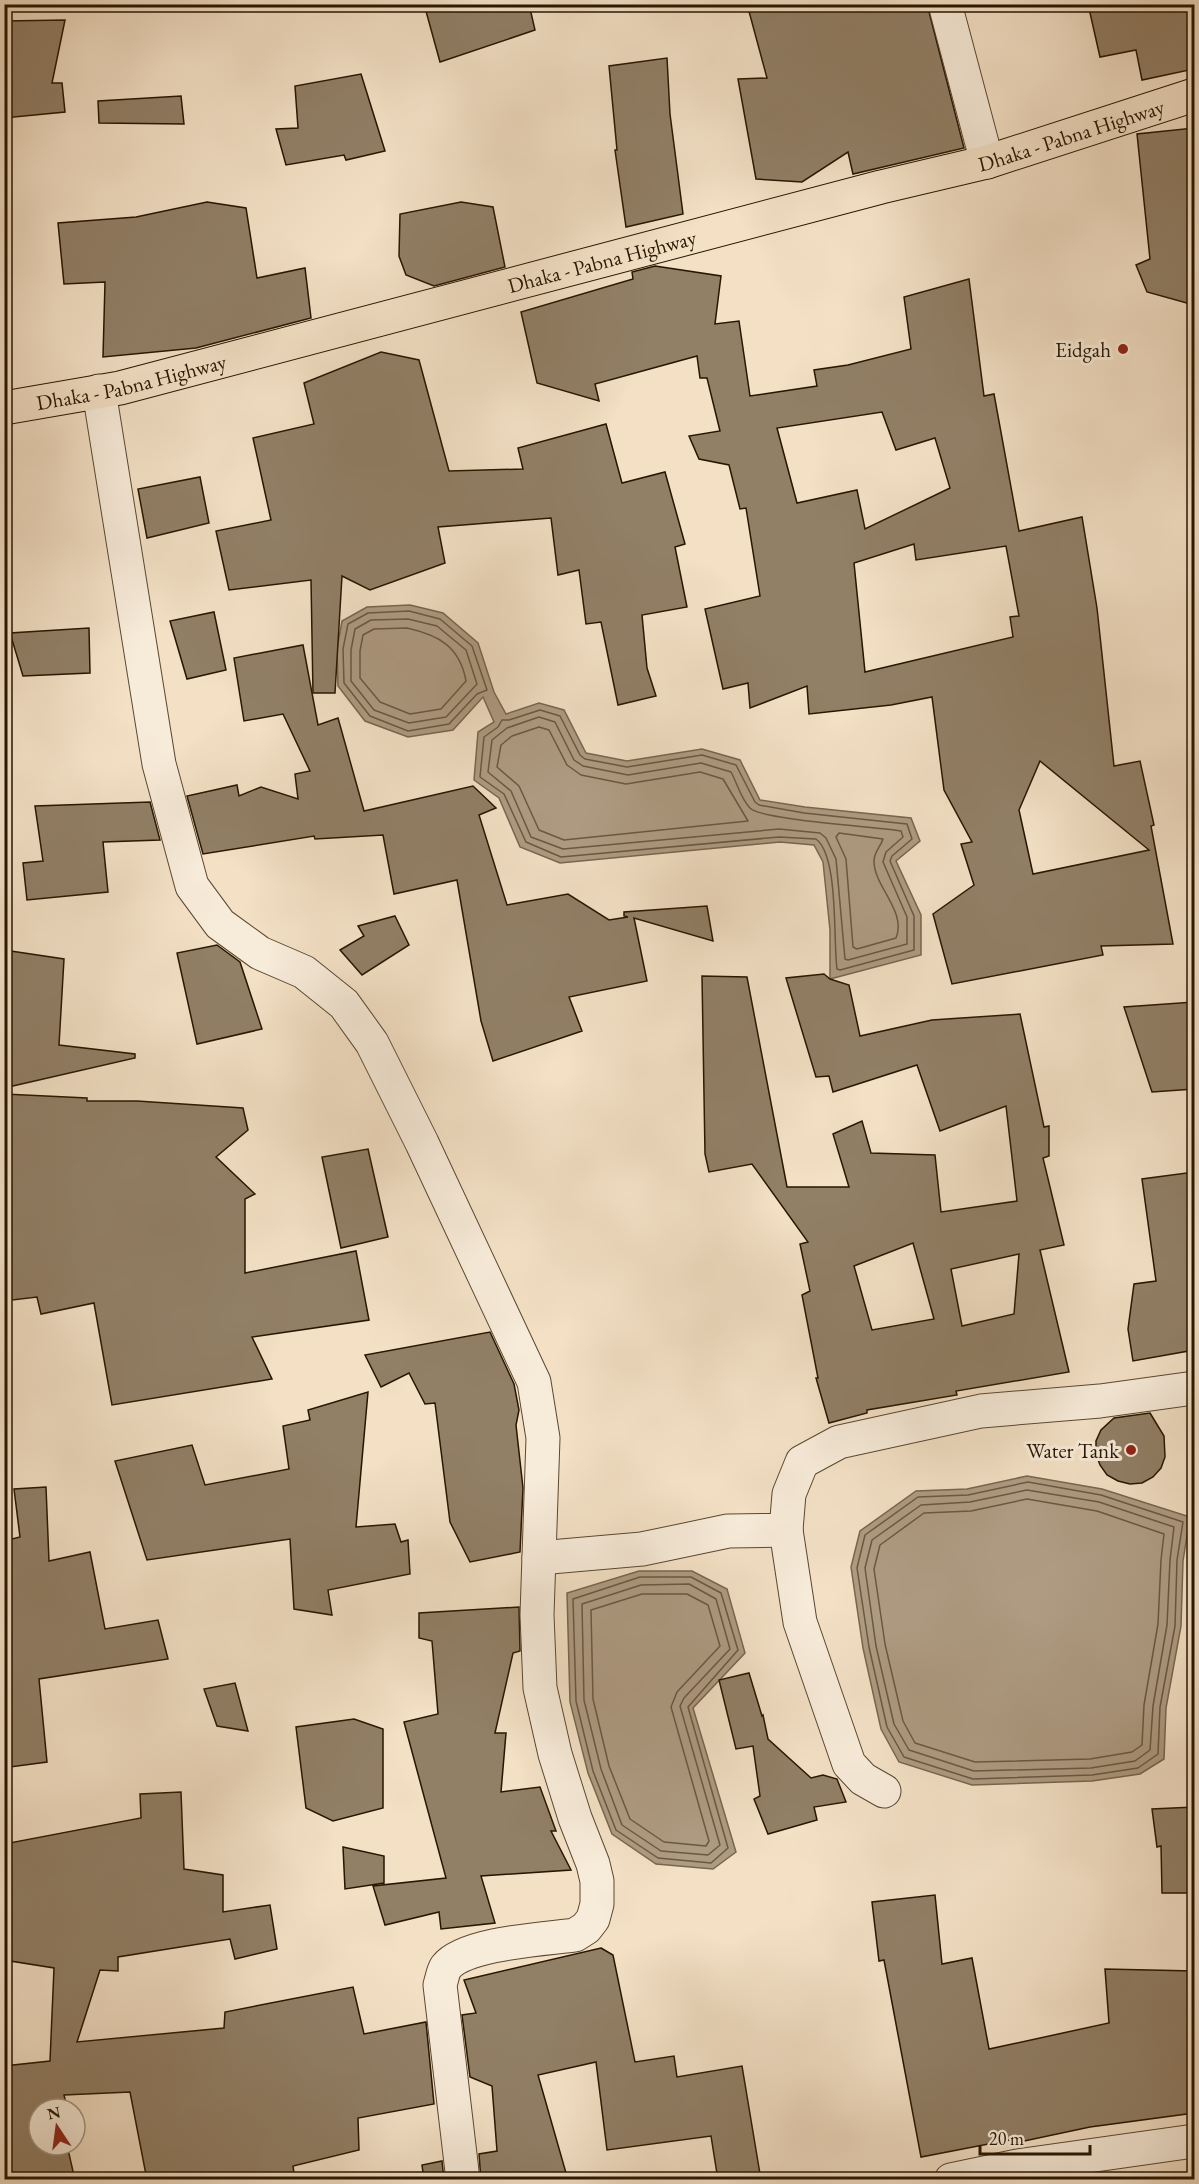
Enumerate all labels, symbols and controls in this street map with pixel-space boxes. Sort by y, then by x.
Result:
street label: Dhaka - Pabna Highway [975,92,1168,177]
street label: Dhaka - Pabna Highway [505,223,700,299]
place label: Eidgah [1055,336,1111,363]
marker: Eidgah [1116,342,1130,356]
street label: Dhaka - Pabna Highway [34,347,230,416]
place label: Water Tank [1026,1437,1120,1464]
marker: Water Tank [1124,1443,1138,1457]
north arrow [27,2097,87,2157]
text: N [45,2101,62,2125]
scale bar [980,2118,1090,2156]
text: 20 m [989,2127,1024,2150]

